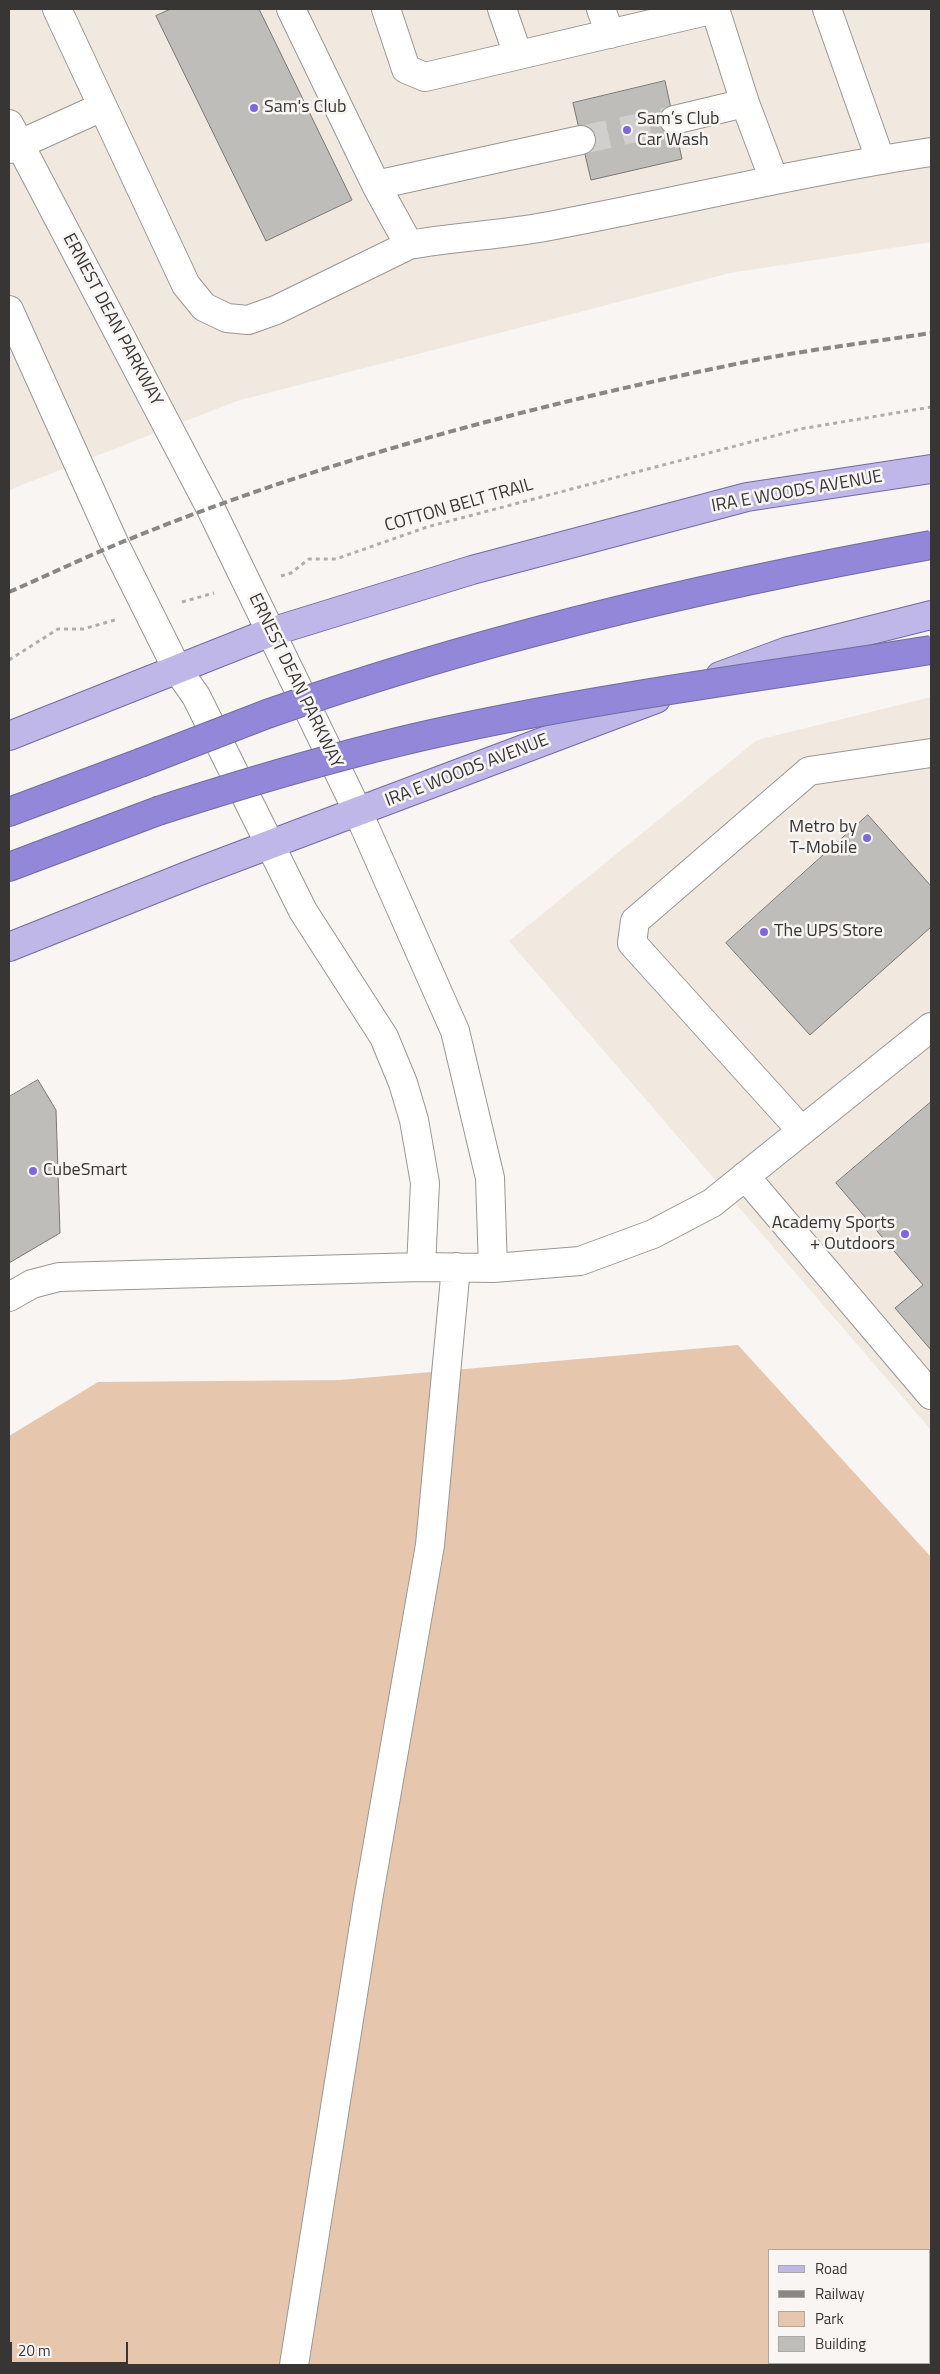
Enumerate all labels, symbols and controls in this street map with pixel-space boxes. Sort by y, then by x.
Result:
place label: Sam's Club [264,97,347,119]
marker: Sam's Club [248,102,260,114]
place label: Sam’s Club Car Wash [637,109,720,152]
marker: Sam’s Club Car Wash [621,124,633,136]
street label: ERNEST DEAN PARKWAY [57,230,167,410]
street label: IRA E WOODS AVENUE [710,466,884,518]
street label: COTTON BELT TRAIL [382,474,536,538]
street label: ERNEST DEAN PARKWAY [243,590,347,772]
street label: IRA E WOODS AVENUE [382,730,552,812]
place label: Metro by T-Mobile [789,817,857,860]
marker: Metro by T-Mobile [861,832,873,844]
place label: The UPS Store [774,921,883,943]
marker: The UPS Store [758,926,770,938]
place label: CubeSmart [43,1160,127,1182]
marker: CubeSmart [27,1165,39,1177]
place label: Academy Sports + Outdoors [772,1213,895,1256]
marker: Academy Sports + Outdoors [899,1228,911,1240]
legend [768,2249,930,2364]
text: Road [815,2257,847,2280]
text: Railway [815,2282,865,2305]
text: Park [815,2307,844,2330]
scale bar [12,2332,130,2364]
text: Building [815,2332,866,2355]
text: 20 m [18,2339,51,2362]

